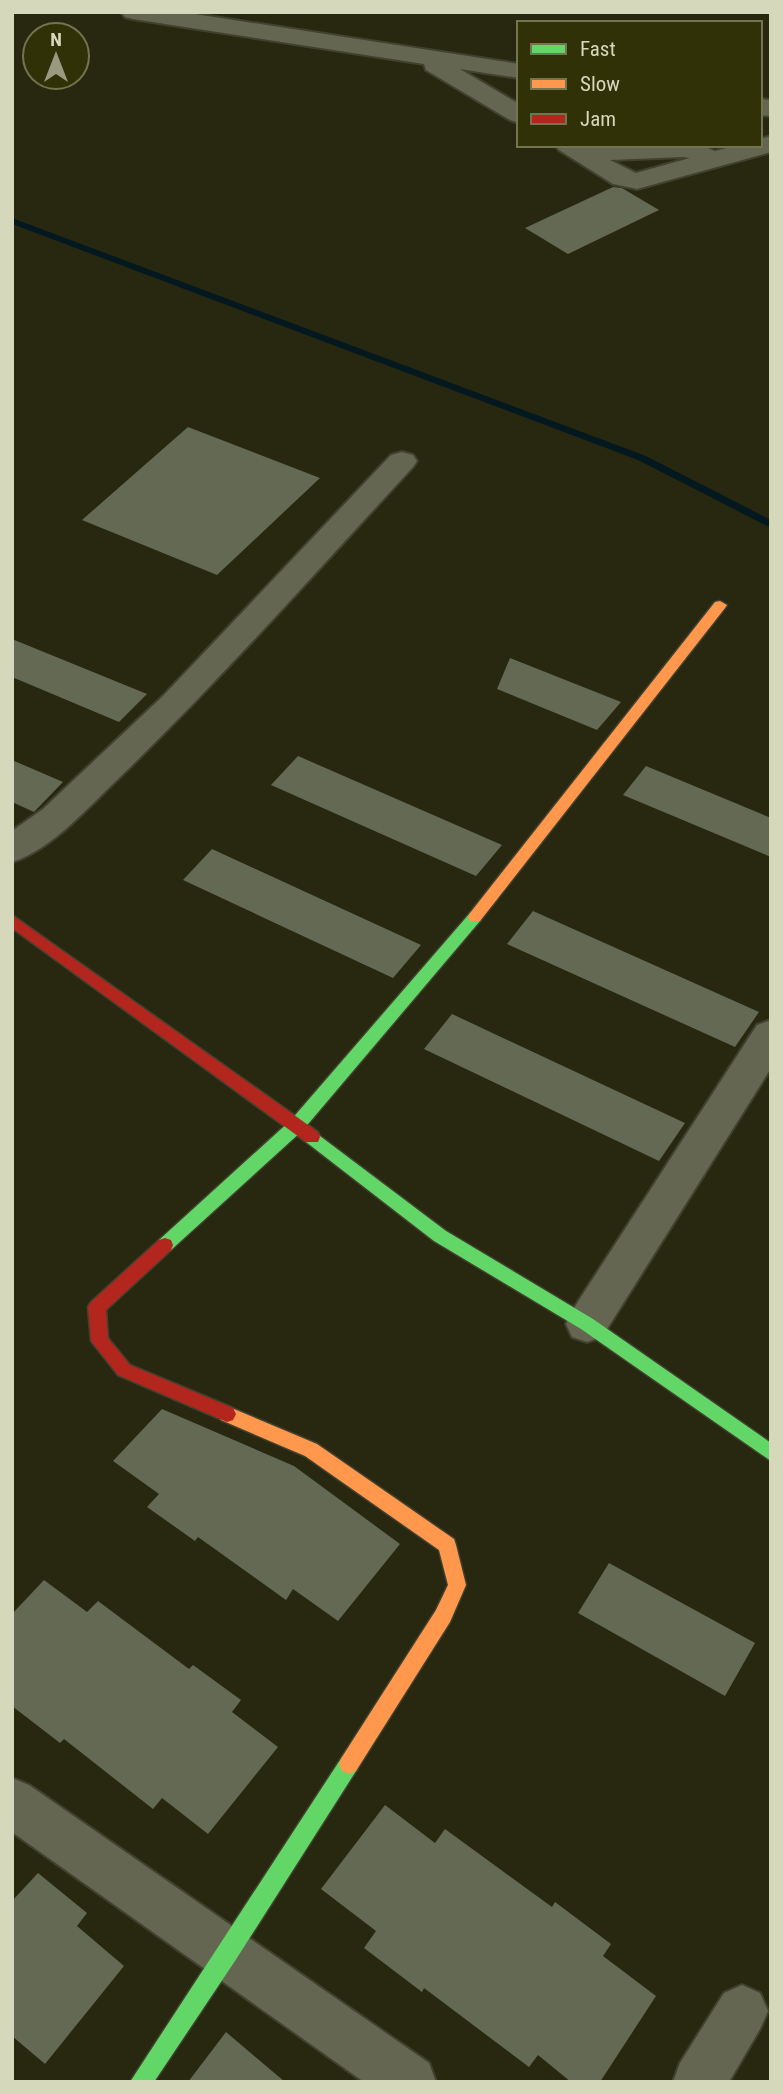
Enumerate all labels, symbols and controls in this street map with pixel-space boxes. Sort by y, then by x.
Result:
north arrow [21,21,91,91]
legend [517,21,762,147]
text: N [50,28,62,51]
text: Fast [580,37,616,61]
text: Slow [580,72,620,96]
text: Jam [580,107,616,131]

